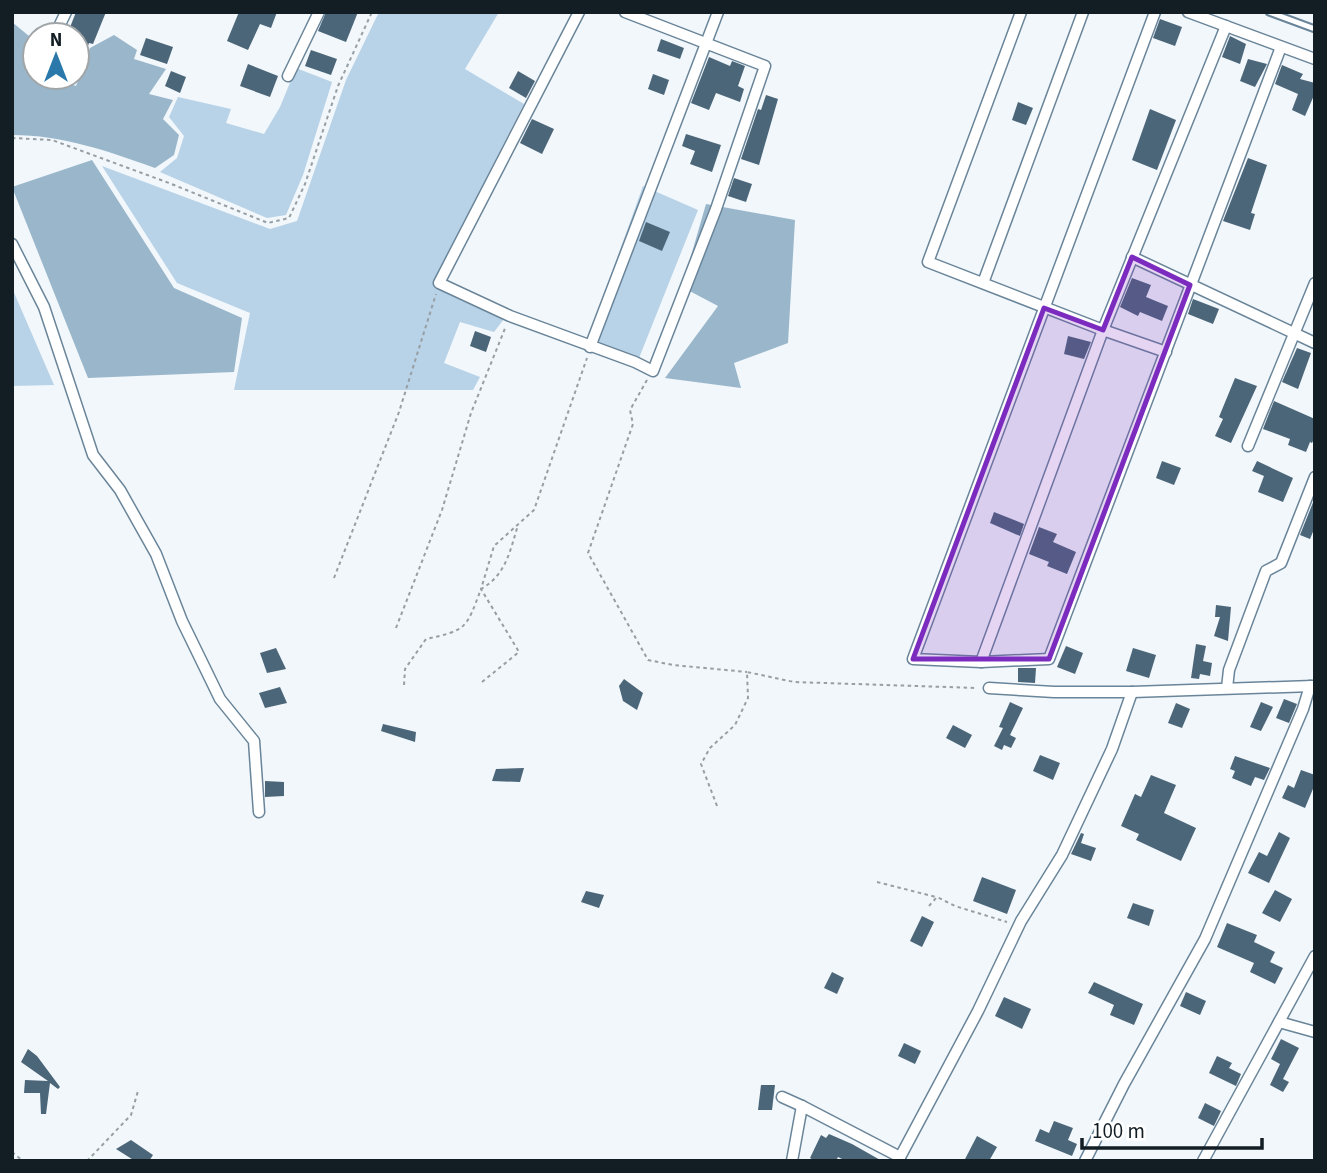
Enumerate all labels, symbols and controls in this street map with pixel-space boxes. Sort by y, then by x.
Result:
north arrow [21,21,91,91]
text: N [50,27,62,54]
scale bar [1082,1106,1262,1150]
text: 100 m [1092,1116,1145,1146]

